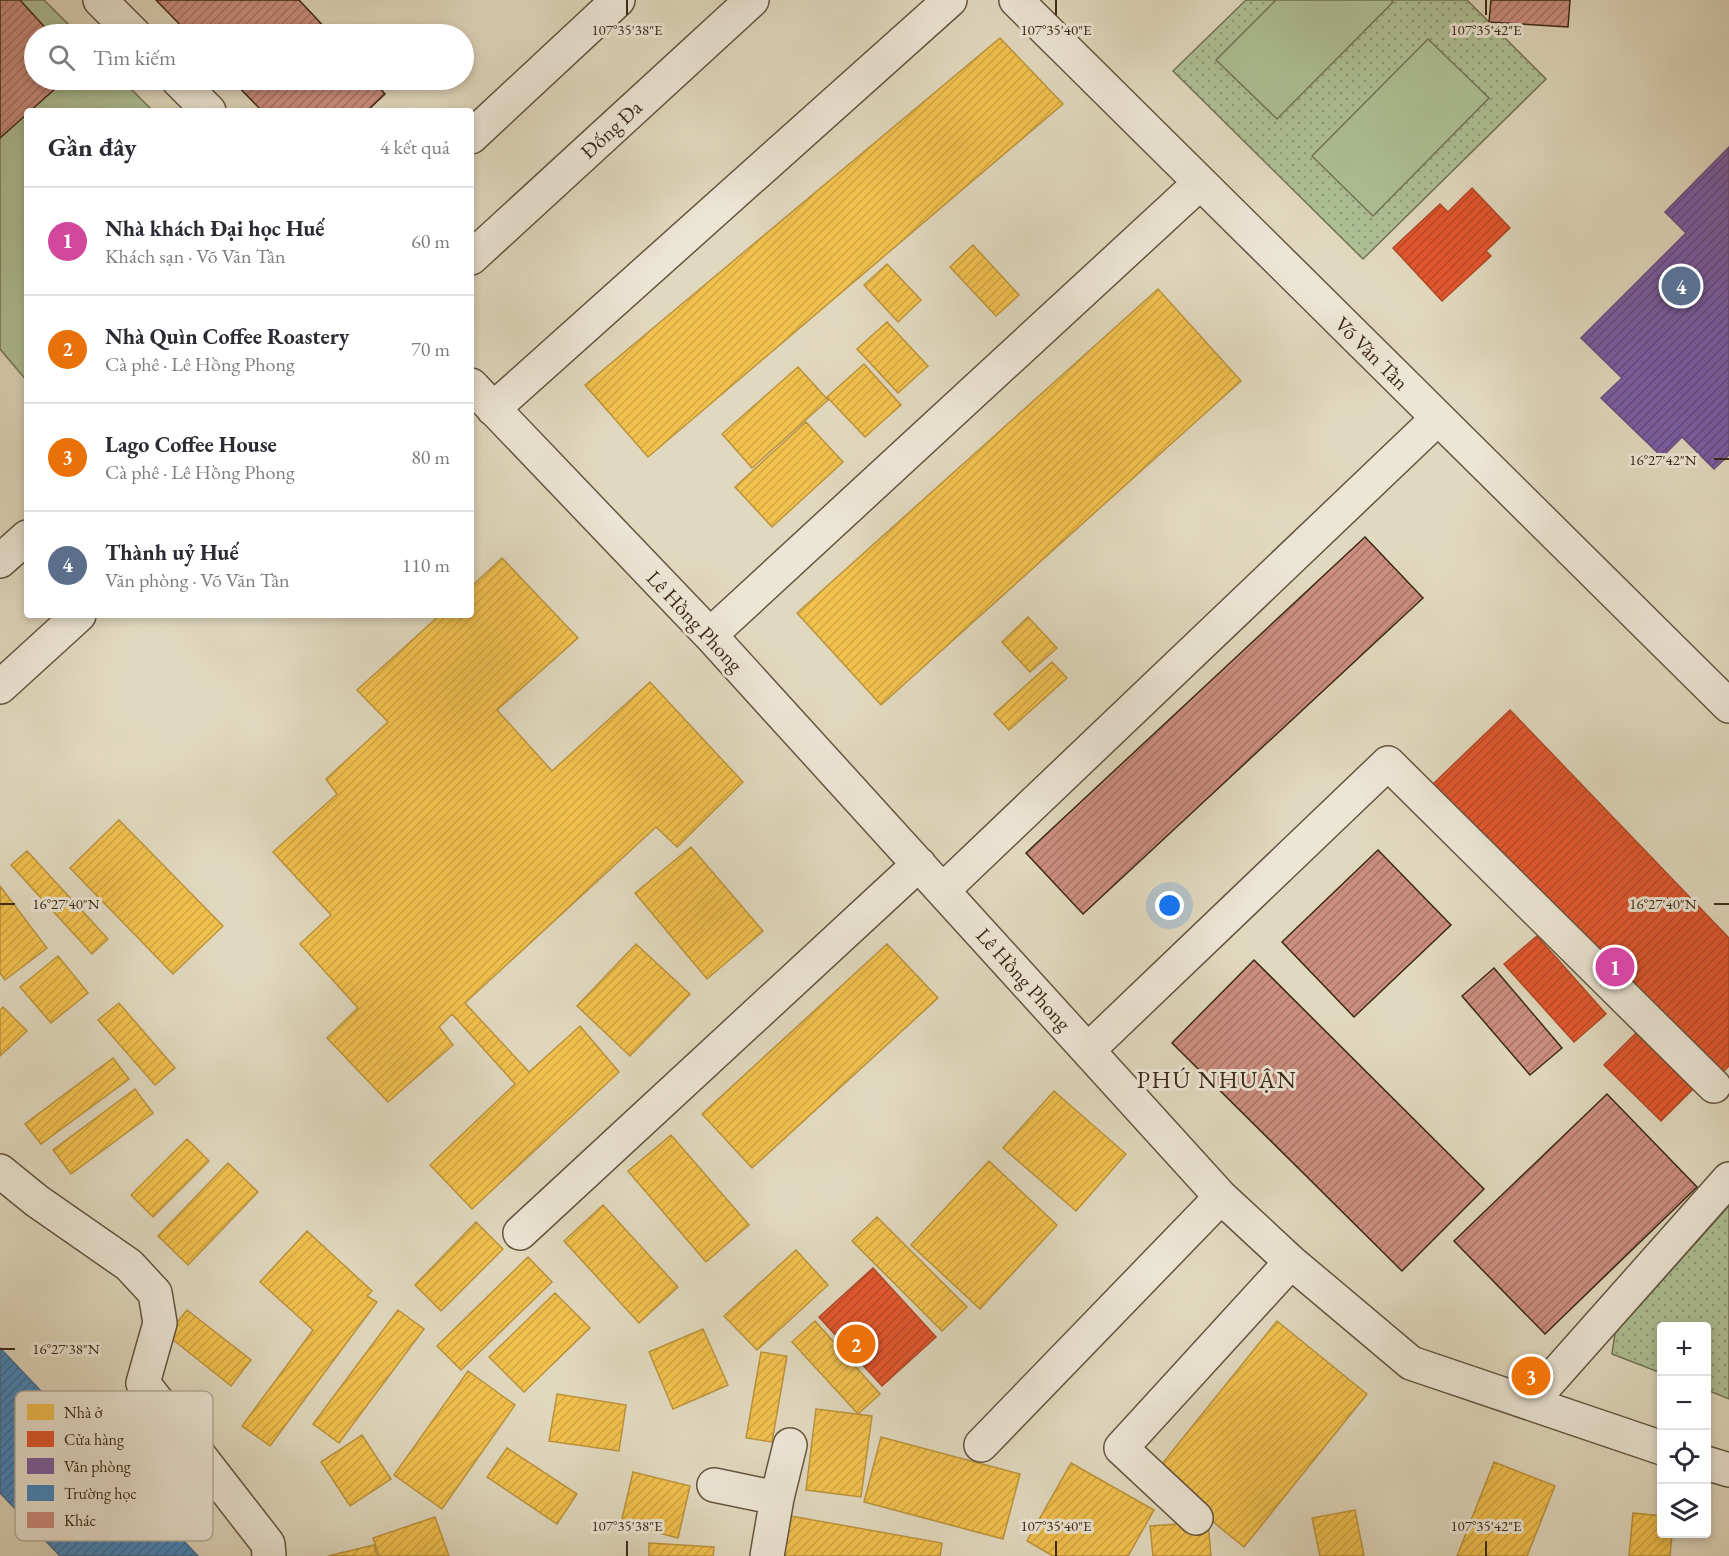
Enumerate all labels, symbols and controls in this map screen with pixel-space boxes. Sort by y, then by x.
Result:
text: 107°35'38"E [591,20,663,39]
text: 107°35'40"E [1020,20,1092,39]
text: 107°35'42"E [1450,20,1522,39]
search box [24,24,474,90]
icon: search [45,41,78,74]
text: Tìm kiếm [93,43,176,72]
street label: Đống Đa [574,93,648,164]
text: Gần đây [48,130,137,164]
text: 4 kết quả [380,134,450,160]
text: Nhà khách Đại học Huế [105,214,325,243]
text: 1 [62,228,73,254]
text: 60 m [411,228,450,254]
text: Khách sạn · Võ Văn Tần [105,243,286,269]
pin: 4 [1662,264,1700,308]
street label: Võ Văn Tần [1329,310,1415,396]
text: Nhà Quìn Coffee Roastery [105,322,349,351]
text: 2 [62,336,73,362]
text: 70 m [411,336,450,362]
text: Cà phê · Lê Hồng Phong [105,351,295,377]
text: Lago Coffee House [105,430,277,459]
text: 3 [62,444,73,470]
text: 80 m [411,444,450,470]
text: 16°27'42"N [1629,450,1697,469]
text: Cà phê · Lê Hồng Phong [105,459,295,485]
text: Thành uỷ Huế [105,538,239,567]
text: 4 [62,552,73,578]
text: 110 m [402,552,450,578]
street label: Lê Hồng Phong [641,564,750,678]
text: Văn phòng · Võ Văn Tần [105,567,290,593]
your location [1155,891,1184,920]
text: 16°27'40"N [32,894,100,913]
text: 16°27'40"N [1629,894,1697,913]
street label: Lê Hồng Phong [971,922,1078,1037]
pin: 1 [1596,944,1634,990]
district label: PHÚ NHUẬN [1137,1064,1297,1095]
pin: 2 [836,1322,876,1366]
map controls [1657,1322,1711,1538]
button: + [1657,1322,1711,1376]
text: 16°27'38"N [32,1339,100,1358]
pin: 3 [1512,1354,1550,1398]
button: − [1657,1376,1711,1430]
legend [15,1391,213,1541]
text: Nhà ở [64,1402,103,1423]
text: Cửa hàng [64,1429,125,1450]
button: locate [1657,1430,1711,1484]
text: Văn phòng [64,1456,132,1477]
text: Trường học [64,1483,137,1504]
button: layers [1657,1484,1711,1538]
text: Khác [64,1510,96,1531]
text: 107°35'38"E [591,1516,663,1535]
text: 107°35'40"E [1020,1516,1092,1535]
text: 107°35'42"E [1450,1516,1522,1535]

